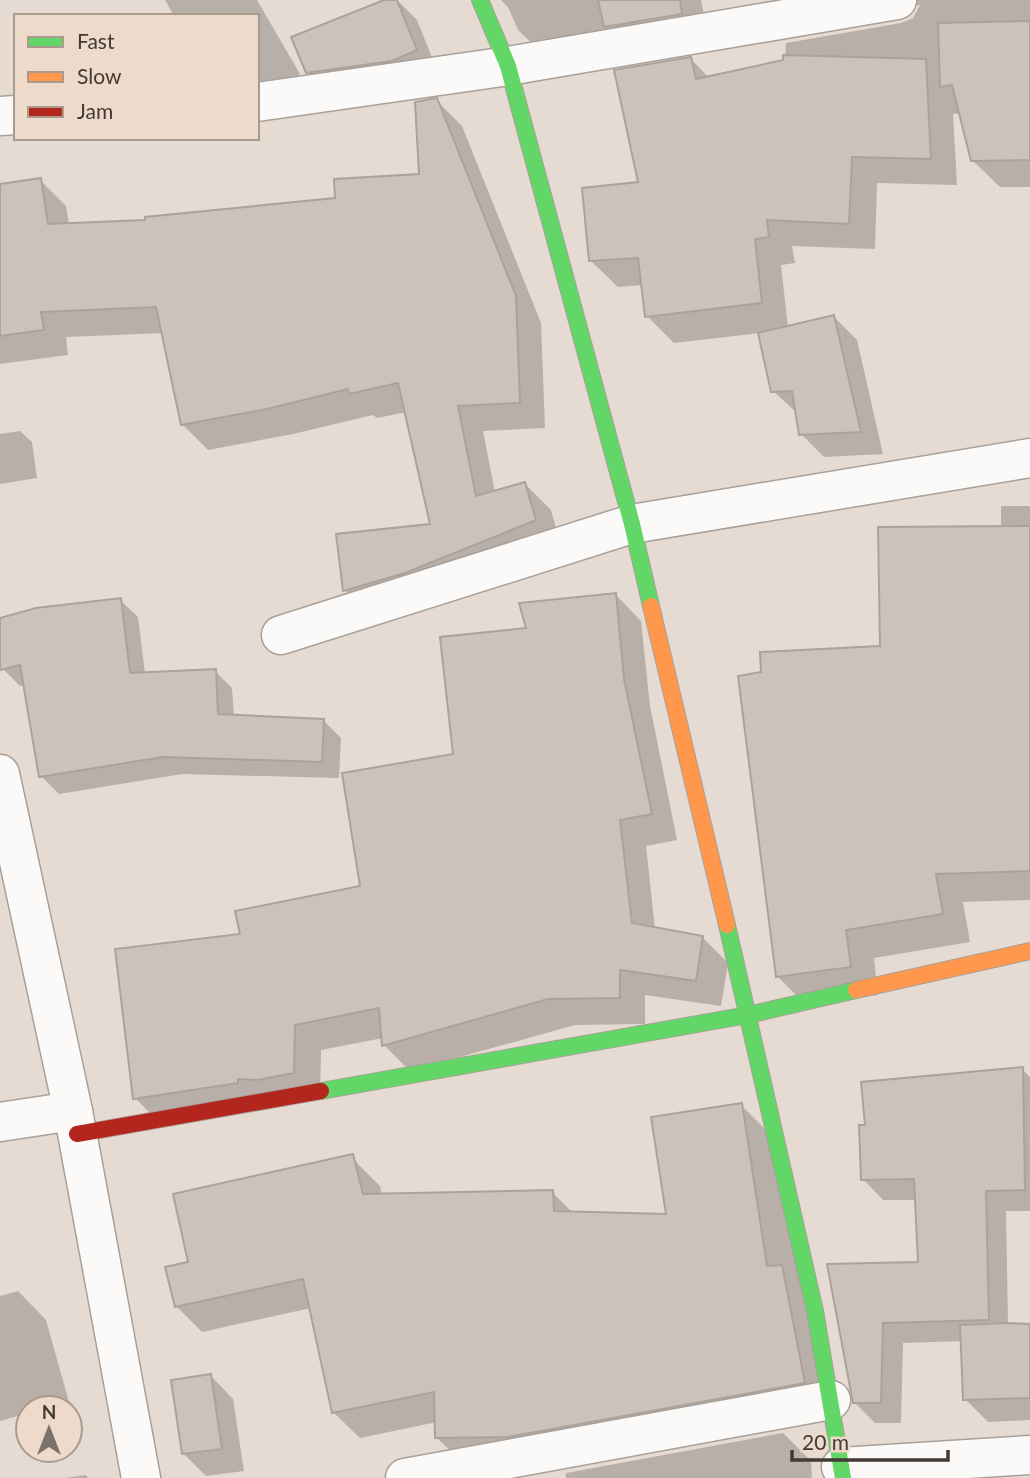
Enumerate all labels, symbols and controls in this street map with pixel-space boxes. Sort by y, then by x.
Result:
legend [14,14,259,140]
text: Fast [77,28,115,53]
text: Slow [77,63,122,88]
text: Jam [77,98,113,123]
north arrow [14,1394,84,1464]
text: N [42,1400,56,1423]
scale bar [792,1418,948,1462]
text: 20 m [802,1429,849,1454]

